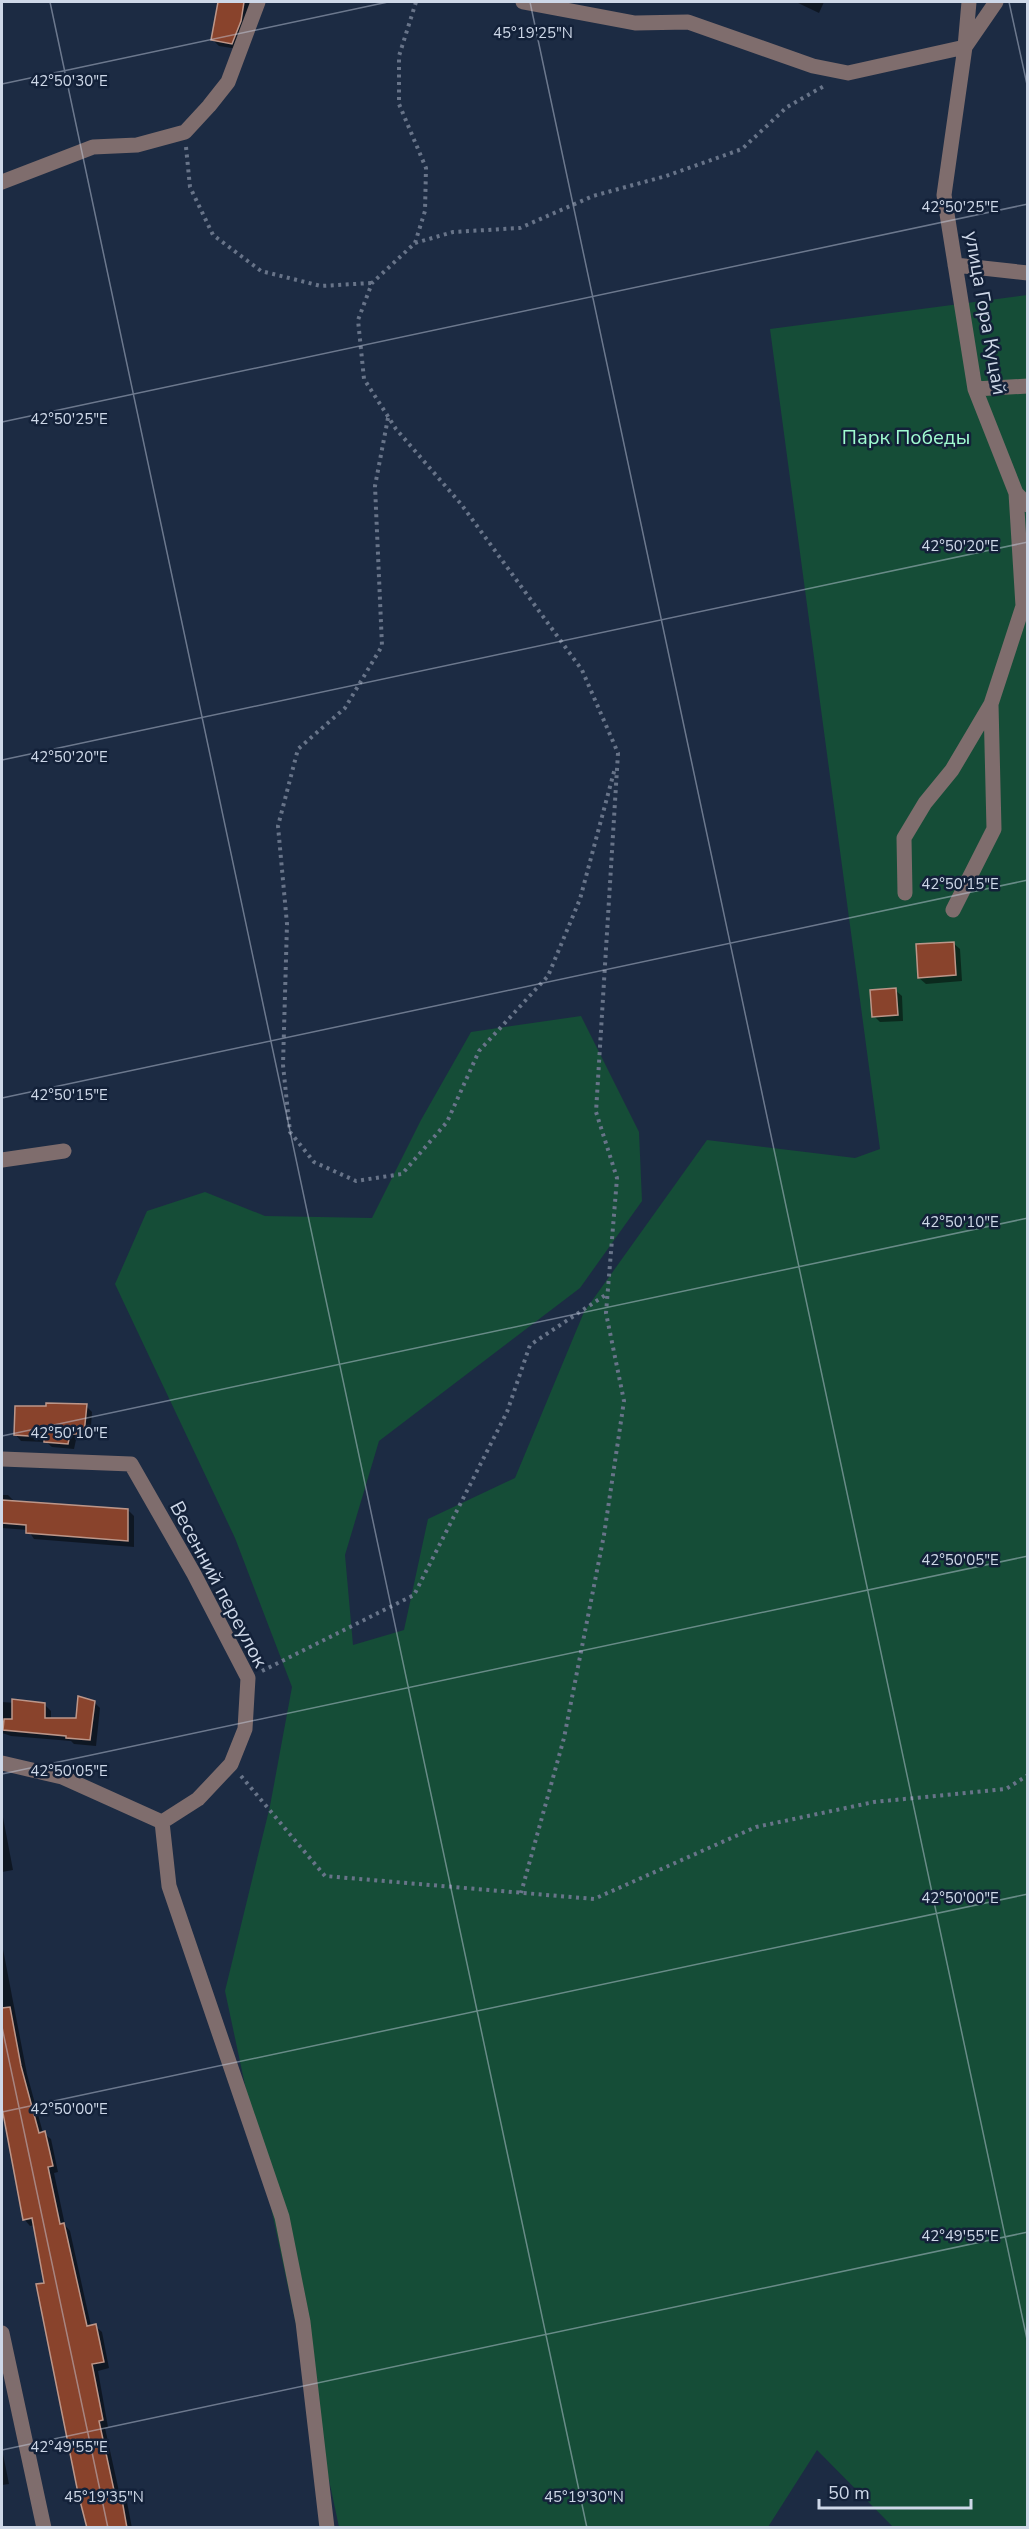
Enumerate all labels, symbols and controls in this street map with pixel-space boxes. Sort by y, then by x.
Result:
text: 45°19'25"N [493,23,573,43]
text: 42°50'30"E [30,71,108,91]
text: 42°50'25"E [921,197,999,217]
street label: улица Гора Куцай [958,229,1013,397]
text: 42°50'25"E [30,409,108,429]
park label: Парк Победы [842,424,970,451]
text: 42°50'20"E [921,536,999,556]
text: 42°50'20"E [30,747,108,767]
text: 42°50'15"E [921,874,999,894]
text: 42°50'15"E [30,1085,108,1105]
text: 42°50'10"E [921,1212,999,1232]
text: 42°50'10"E [30,1423,108,1443]
street label: Весенний переулок [163,1496,274,1673]
text: 42°50'05"E [921,1550,999,1570]
text: 42°50'05"E [30,1761,108,1781]
text: 42°50'00"E [921,1888,999,1908]
text: 42°50'00"E [30,2099,108,2119]
text: 42°49'55"E [921,2226,999,2246]
text: 42°49'55"E [30,2437,108,2457]
scale bar [819,2472,970,2510]
text: 50 m [828,2481,870,2505]
text: 45°19'35"N [64,2487,144,2507]
text: 45°19'30"N [544,2487,624,2507]

